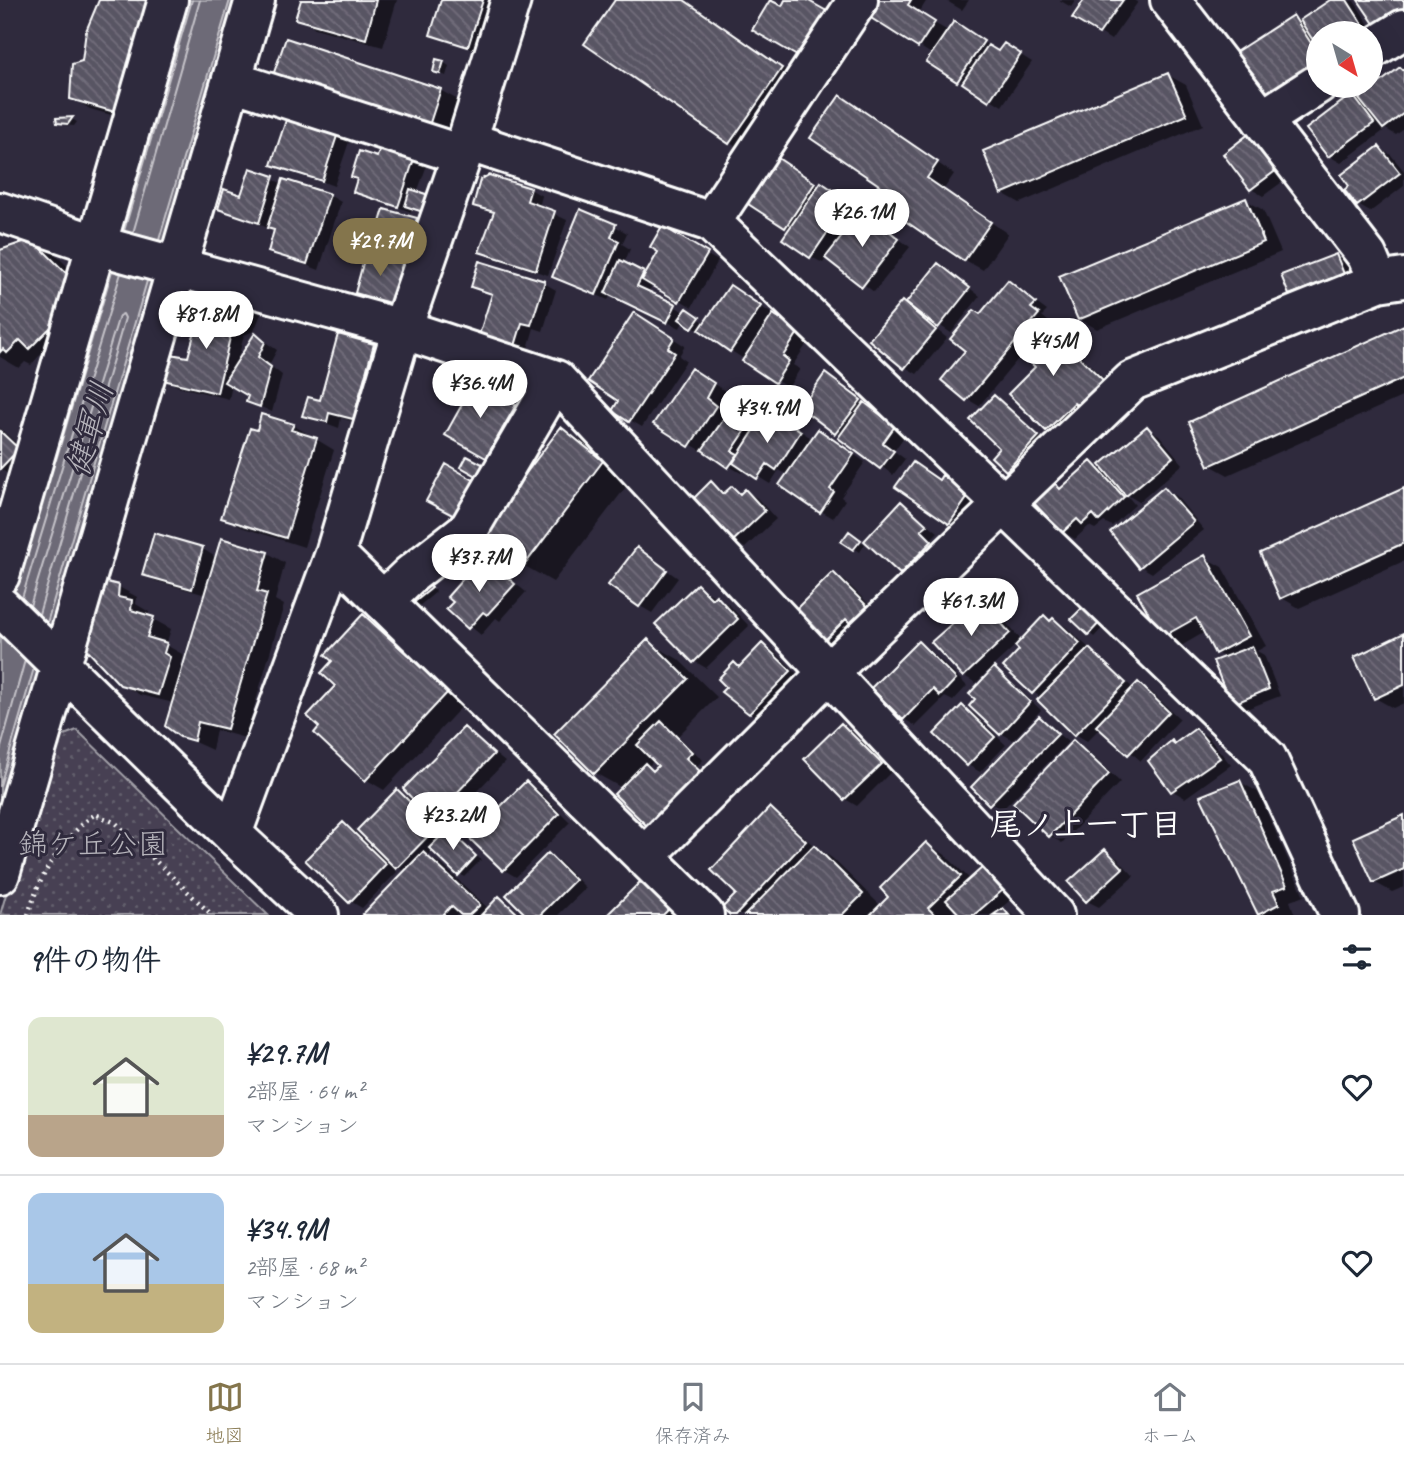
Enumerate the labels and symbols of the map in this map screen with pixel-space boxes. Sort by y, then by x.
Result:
north arrow [1306,21,1382,98]
pin: ¥26.1M [805,190,919,249]
pin: ¥29.7M [323,218,437,278]
pin: ¥81.8M [149,292,263,351]
pin: ¥45M [1012,318,1094,378]
pin: ¥36.4M [423,360,537,420]
water label: 健軍川 [57,377,123,481]
pin: ¥34.9M [710,386,824,445]
pin: ¥37.7M [422,534,536,594]
pin: ¥61.3M [914,578,1028,638]
pin: ¥23.2M [396,792,510,852]
district label: 尾ノ上一丁目 [990,804,1182,845]
park label: 錦ケ丘公園 [18,825,168,863]

